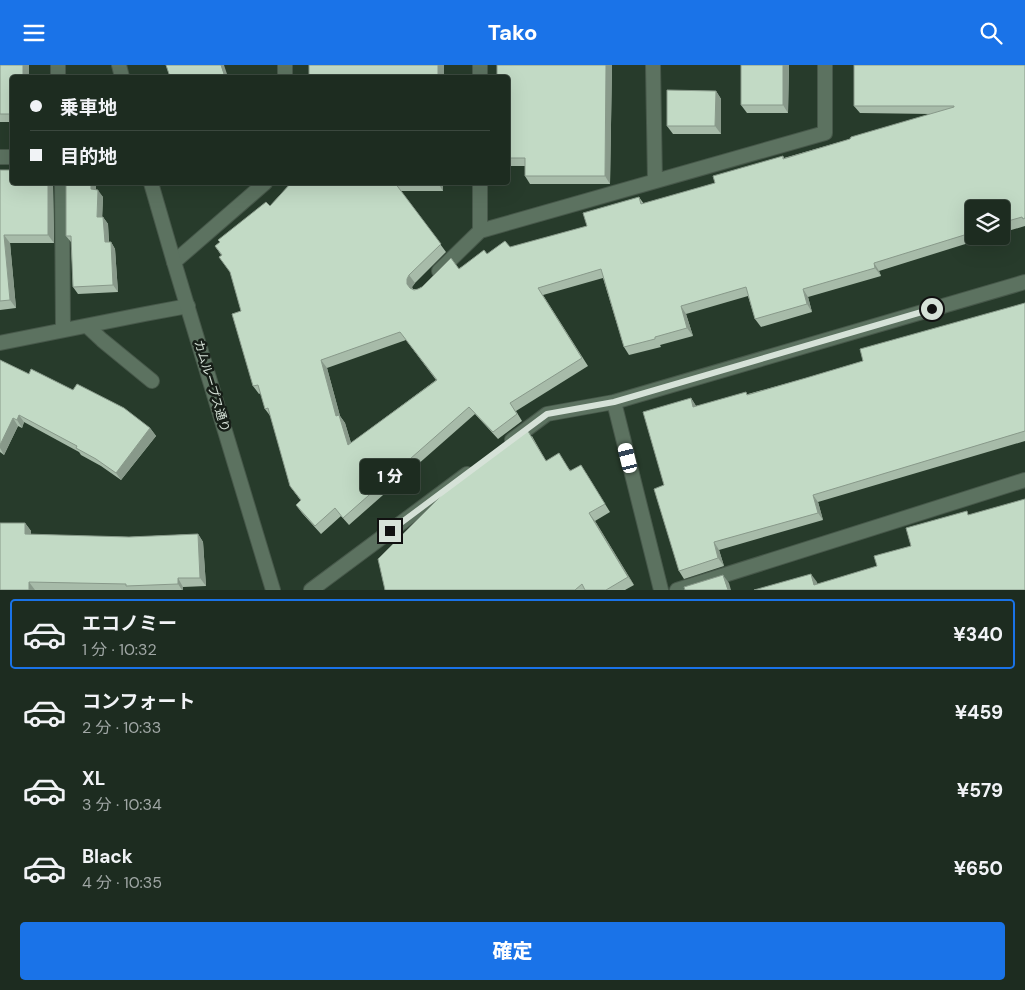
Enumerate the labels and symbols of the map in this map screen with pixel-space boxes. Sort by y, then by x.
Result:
route start [921,298,943,320]
street label: カムループス通り [190,338,234,434]
car [617,442,638,474]
callout: 1 分 [360,459,420,493]
route end [379,520,401,542]

